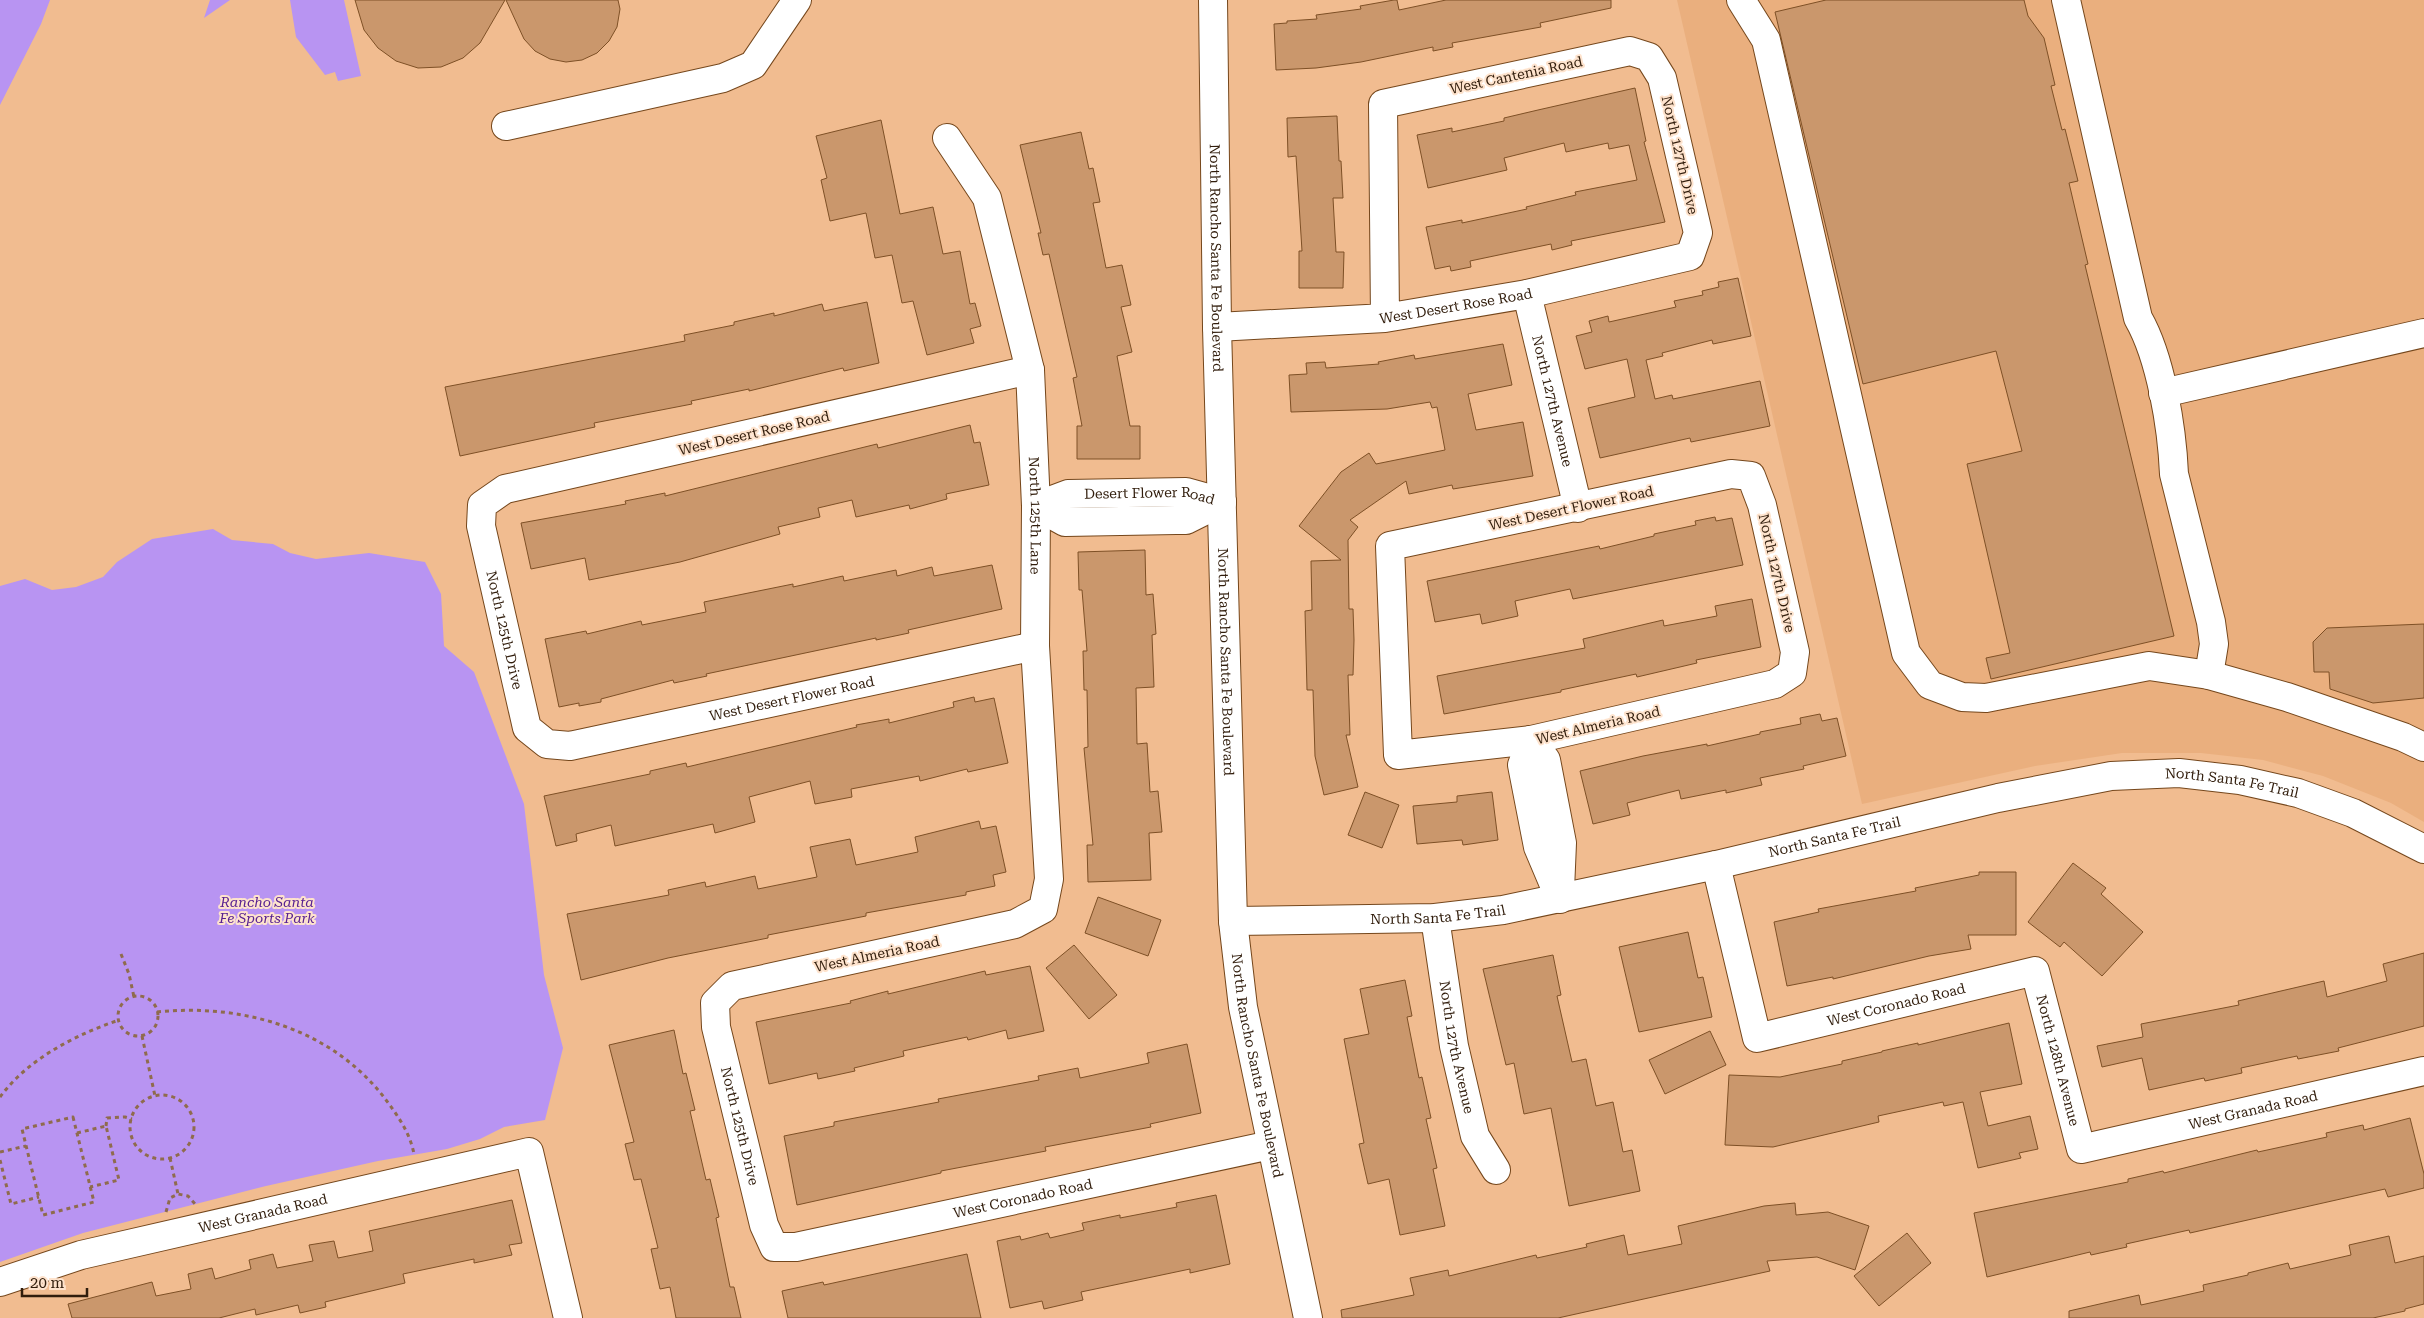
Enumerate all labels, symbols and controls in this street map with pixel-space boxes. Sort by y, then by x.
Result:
street label: West Cantenia Road [1448,53,1584,97]
street label: North 127th Drive [1659,94,1702,216]
street label: North Rancho Santa Fe Boulevard [1207,144,1226,372]
street label: West Desert Rose Road [1378,285,1534,327]
street label: North 127th Avenue [1529,333,1576,469]
street label: West Desert Rose Road [677,408,831,458]
street label: North 125th Lane [1026,456,1044,575]
street label: West Desert Flower Road [1487,483,1655,533]
street label: Desert Flower Road [1084,484,1217,508]
street label: North 127th Drive [1756,512,1799,634]
street label: North Rancho Santa Fe Boulevard [1215,548,1237,776]
street label: North 125th Drive [483,569,526,691]
street label: West Desert Flower Road [708,673,876,724]
street label: West Almeria Road [1534,703,1662,747]
street label: North Santa Fe Trail [2165,765,2301,801]
street label: North Santa Fe Trail [1767,813,1903,860]
park label: Rancho Santa Fe Sports Park [218,894,315,926]
street label: North Santa Fe Trail [1370,902,1507,927]
street label: West Almeria Road [813,933,941,975]
street label: North Rancho Santa Fe Boulevard [1229,953,1286,1179]
street label: North 127th Avenue [1436,980,1478,1115]
street label: West Coronado Road [1825,980,1967,1029]
street label: North 128th Avenue [2033,993,2083,1128]
street label: North 125th Drive [718,1065,762,1187]
street label: West Granada Road [2187,1087,2319,1132]
street label: West Coronado Road [952,1176,1094,1221]
street label: West Granada Road [197,1191,329,1236]
scale bar [22,1266,88,1298]
text: 20 m [30,1274,65,1292]

